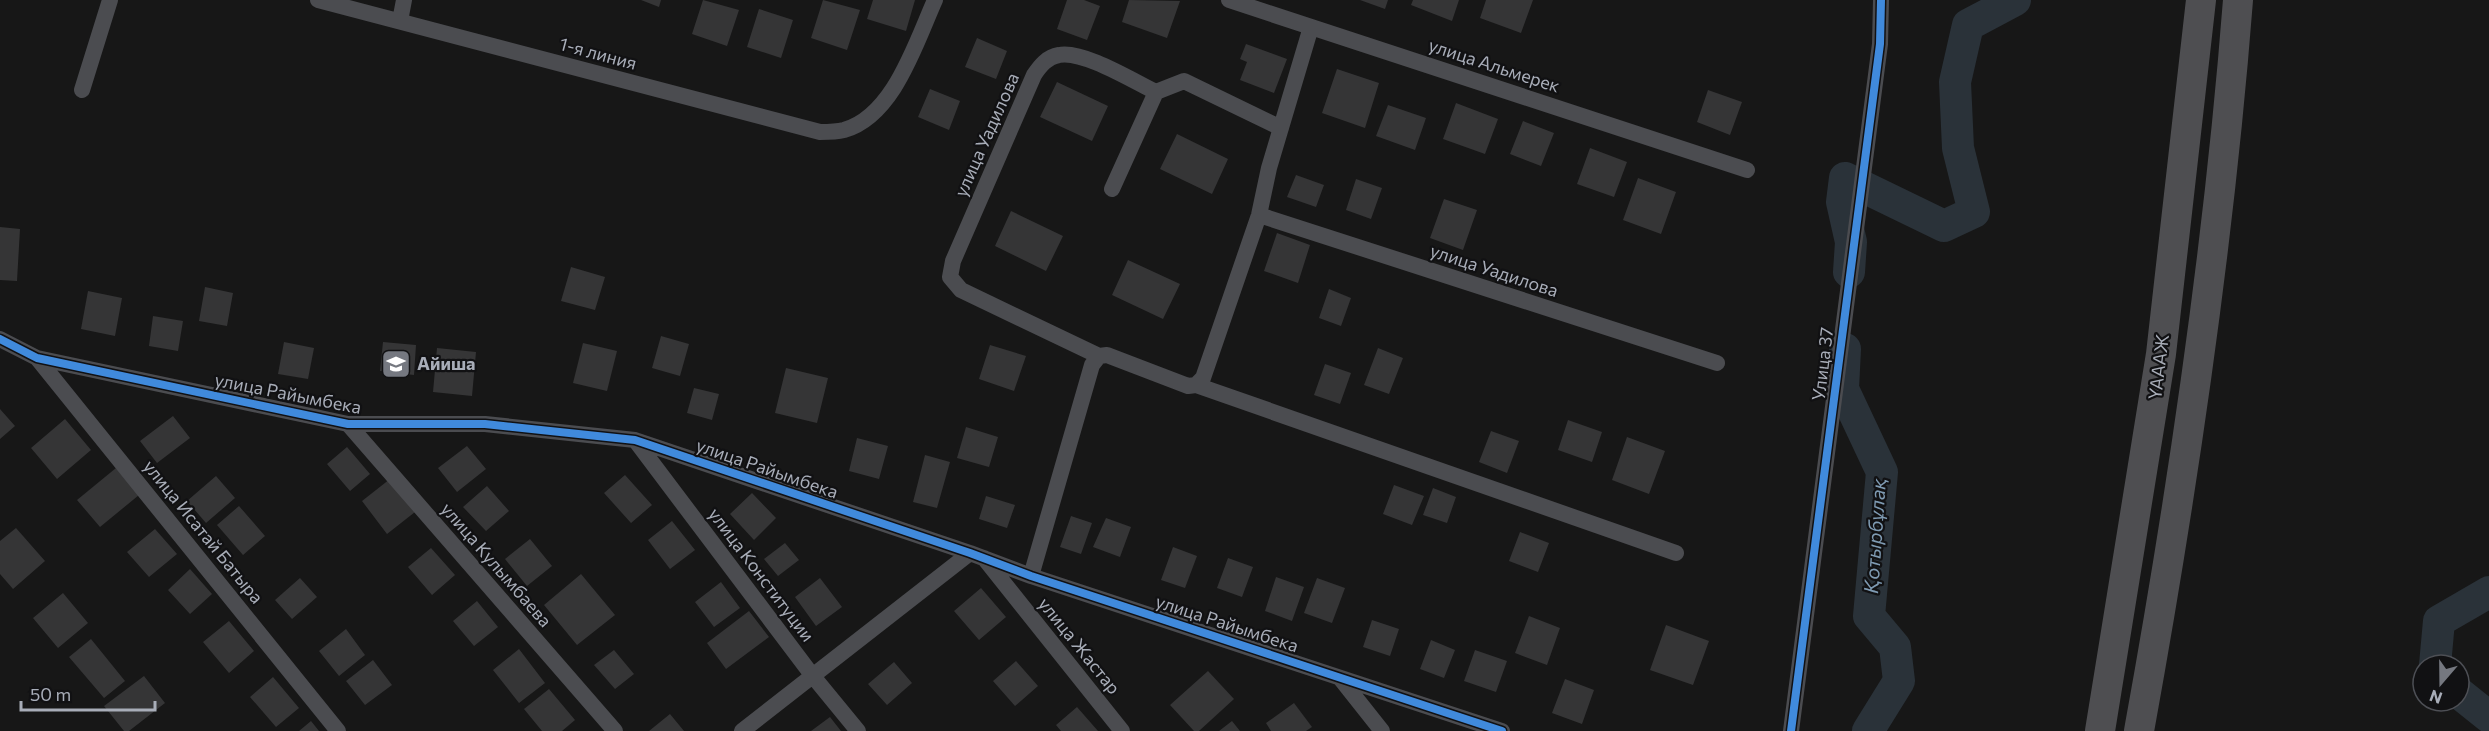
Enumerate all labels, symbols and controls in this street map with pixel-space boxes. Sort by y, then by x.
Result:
street label: 1-я линия [557,32,639,74]
street label: улица Альмерек [1426,33,1563,97]
street label: улица Уадилова [949,69,1023,200]
street label: улица Уадилова [1428,239,1561,301]
street label: Улица 37 [1807,326,1837,402]
street label: ҮАААЖ [2143,332,2173,401]
school or university icon: Айиша [380,348,412,380]
place label: Айиша [417,352,475,374]
street label: улица Райымбека [213,368,363,418]
street label: улица Райымбека [693,433,841,503]
street label: улица Исатай Батыра [139,455,268,607]
water label: Қотырбұлақ [1858,477,1890,594]
street label: улица Кулымбаева [437,498,557,631]
street label: улица Конституции [704,503,819,646]
street label: улица Райымбека [1153,590,1302,657]
street label: улица Жастар [1034,593,1125,698]
north arrow [2411,653,2471,713]
scale bar [21,674,154,712]
text: 50 m [30,683,71,705]
text: N [2427,687,2445,709]

